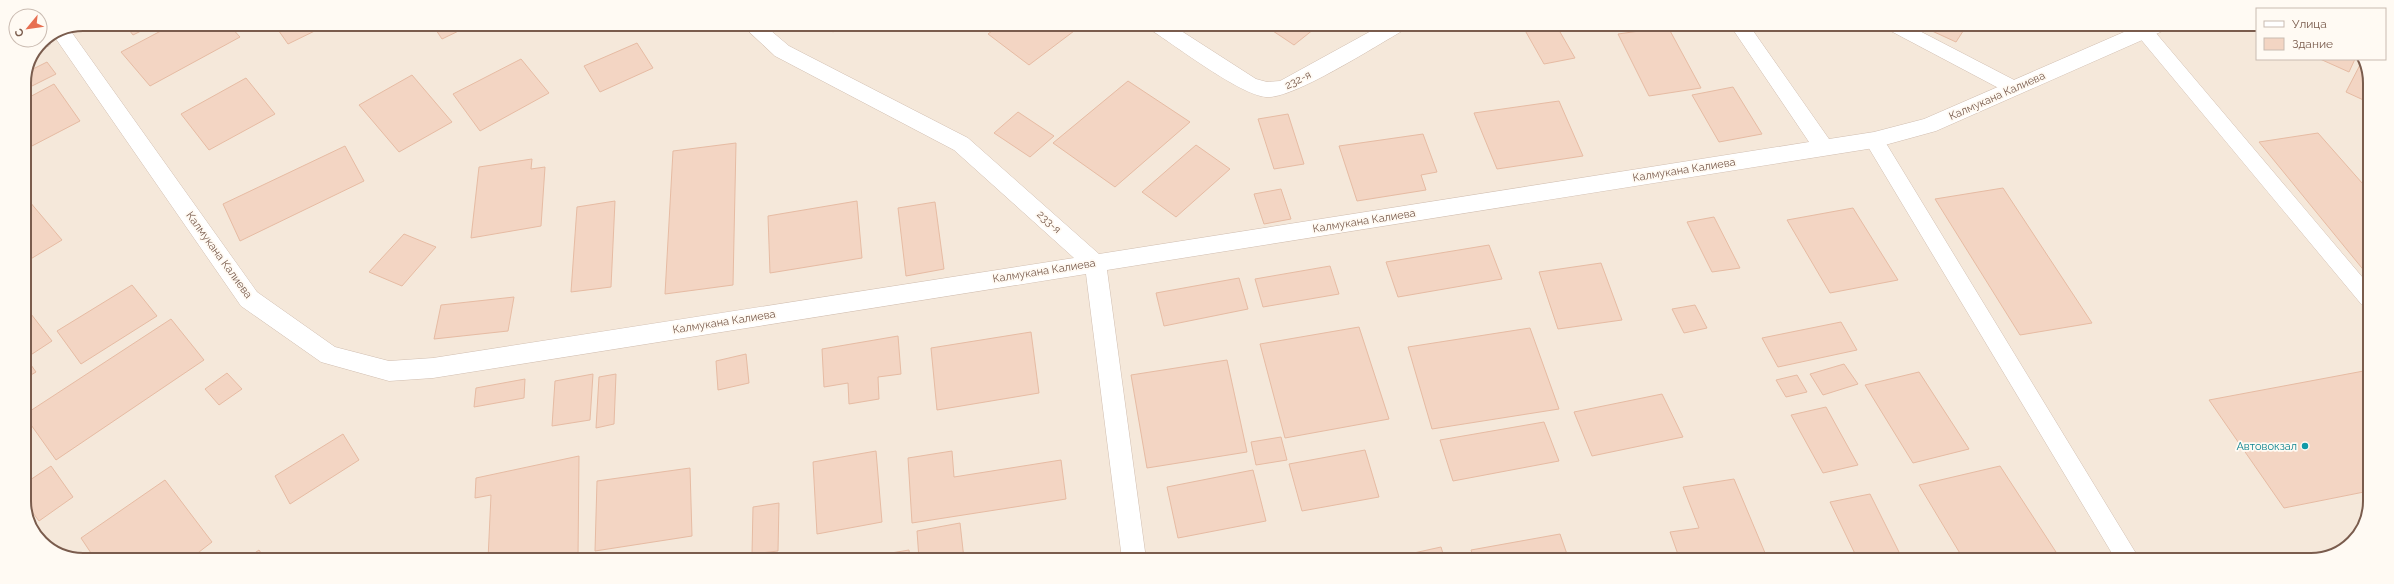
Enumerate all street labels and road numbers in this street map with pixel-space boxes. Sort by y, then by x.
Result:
street label: 232-я [1283,68,1313,92]
street label: Калмукана Калиева [1947,69,2047,123]
street label: Калмукана Калиева [1632,155,1736,185]
street label: Калмукана Калиева [1312,206,1416,236]
street label: 233-я [1034,208,1064,236]
street label: Калмукана Калиева [183,209,255,301]
street label: Калмукана Калиева [992,256,1096,286]
street label: Калмукана Калиева [672,307,776,337]

